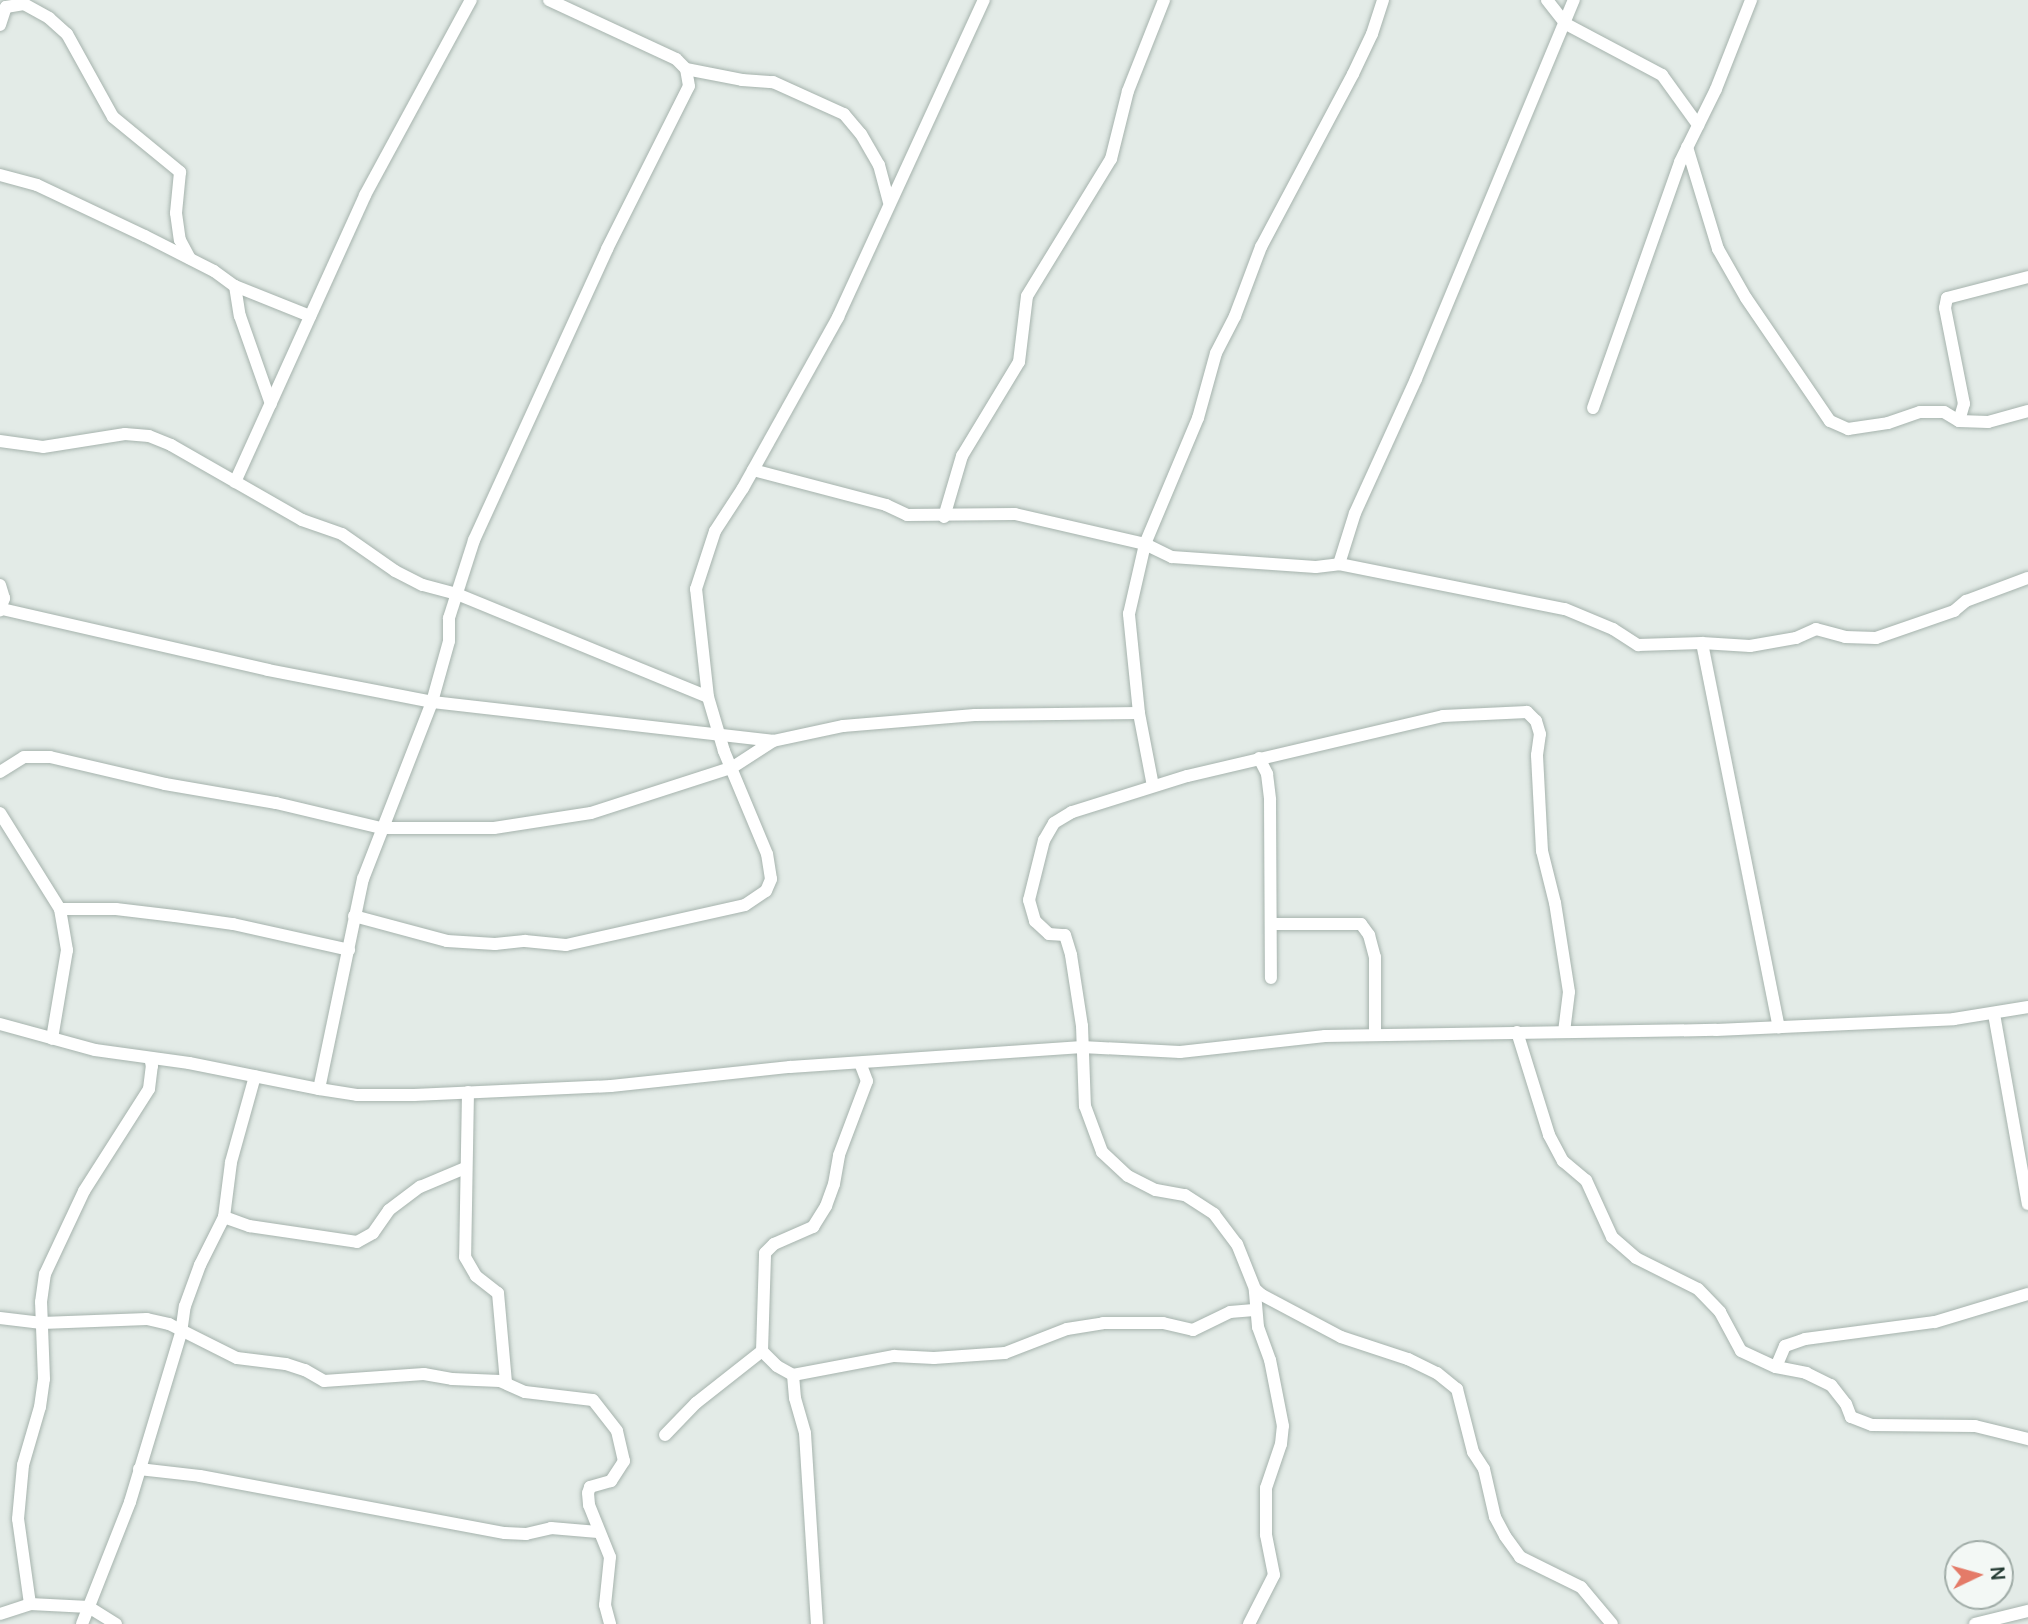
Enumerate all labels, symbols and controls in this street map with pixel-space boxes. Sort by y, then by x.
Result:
north arrow [1944,1540,2014,1610]
text: N [1984,1565,2011,1581]

